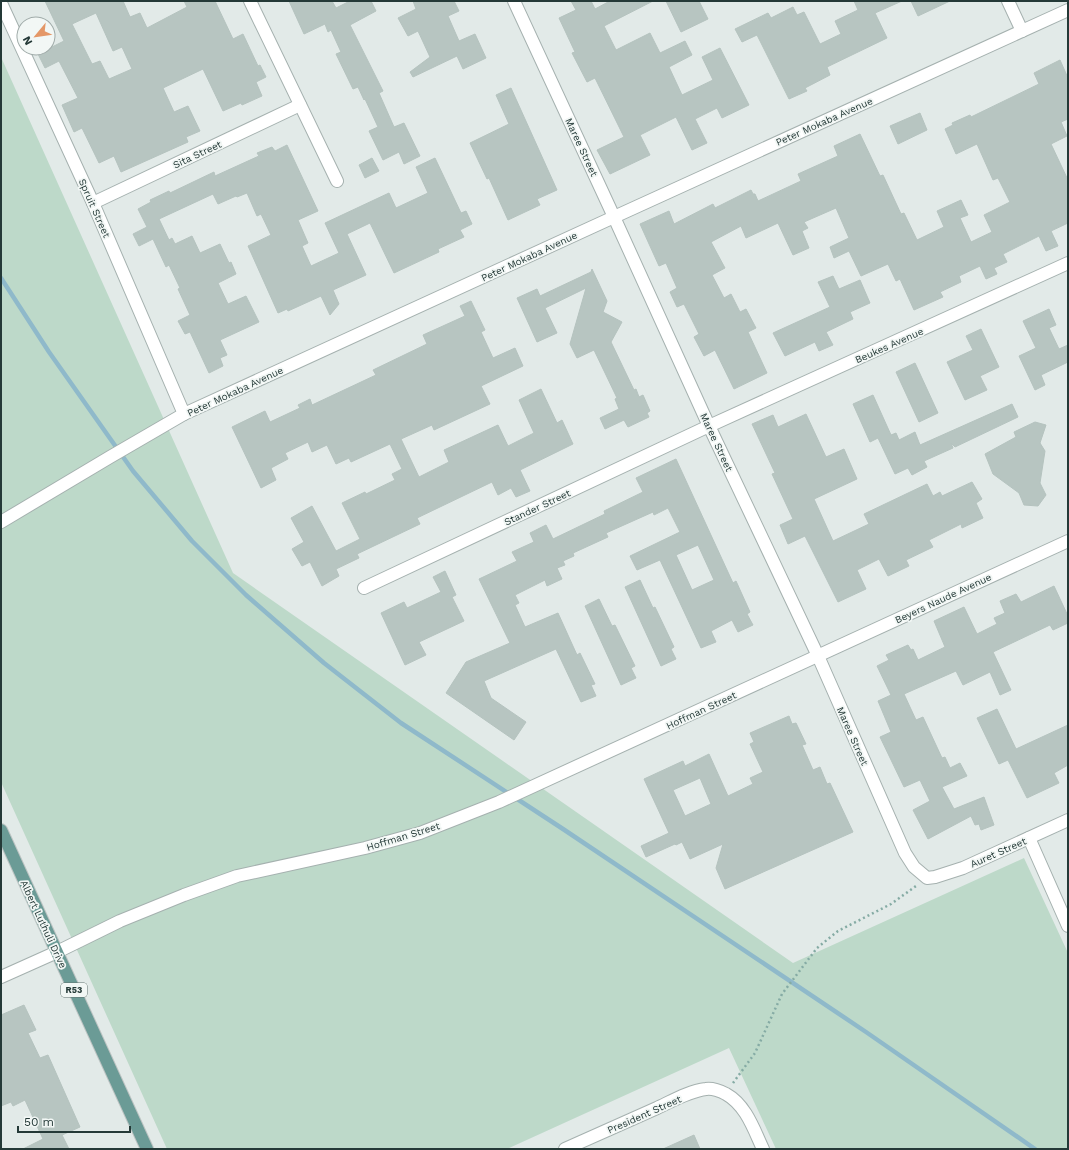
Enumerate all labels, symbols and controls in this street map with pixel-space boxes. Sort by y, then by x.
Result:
north arrow [16,16,56,56]
text: N [20,34,35,47]
street label: Peter Mokaba Avenue [774,95,874,148]
street label: Maree Street [563,116,600,179]
street label: Sita Street [171,138,224,170]
street label: Spruit Street [77,177,113,240]
street label: Peter Mokaba Avenue [479,229,579,284]
street label: Beukes Avenue [853,325,925,365]
street label: Peter Mokaba Avenue [185,364,285,419]
street label: Maree Street [698,411,735,474]
street label: Stander Street [502,487,573,528]
street label: Beyers Naude Avenue [893,571,993,626]
street label: Hoffman Street [664,689,739,731]
street label: Maree Street [835,705,871,768]
street label: Hoffman Street [365,820,442,853]
street label: Auret Street [969,835,1029,870]
street label: Albert Luthuli Drive [18,879,69,970]
road number: R53 [61,983,87,997]
street label: President Street [606,1093,684,1136]
scale bar [18,1108,130,1134]
text: 50 m [24,1115,54,1129]

